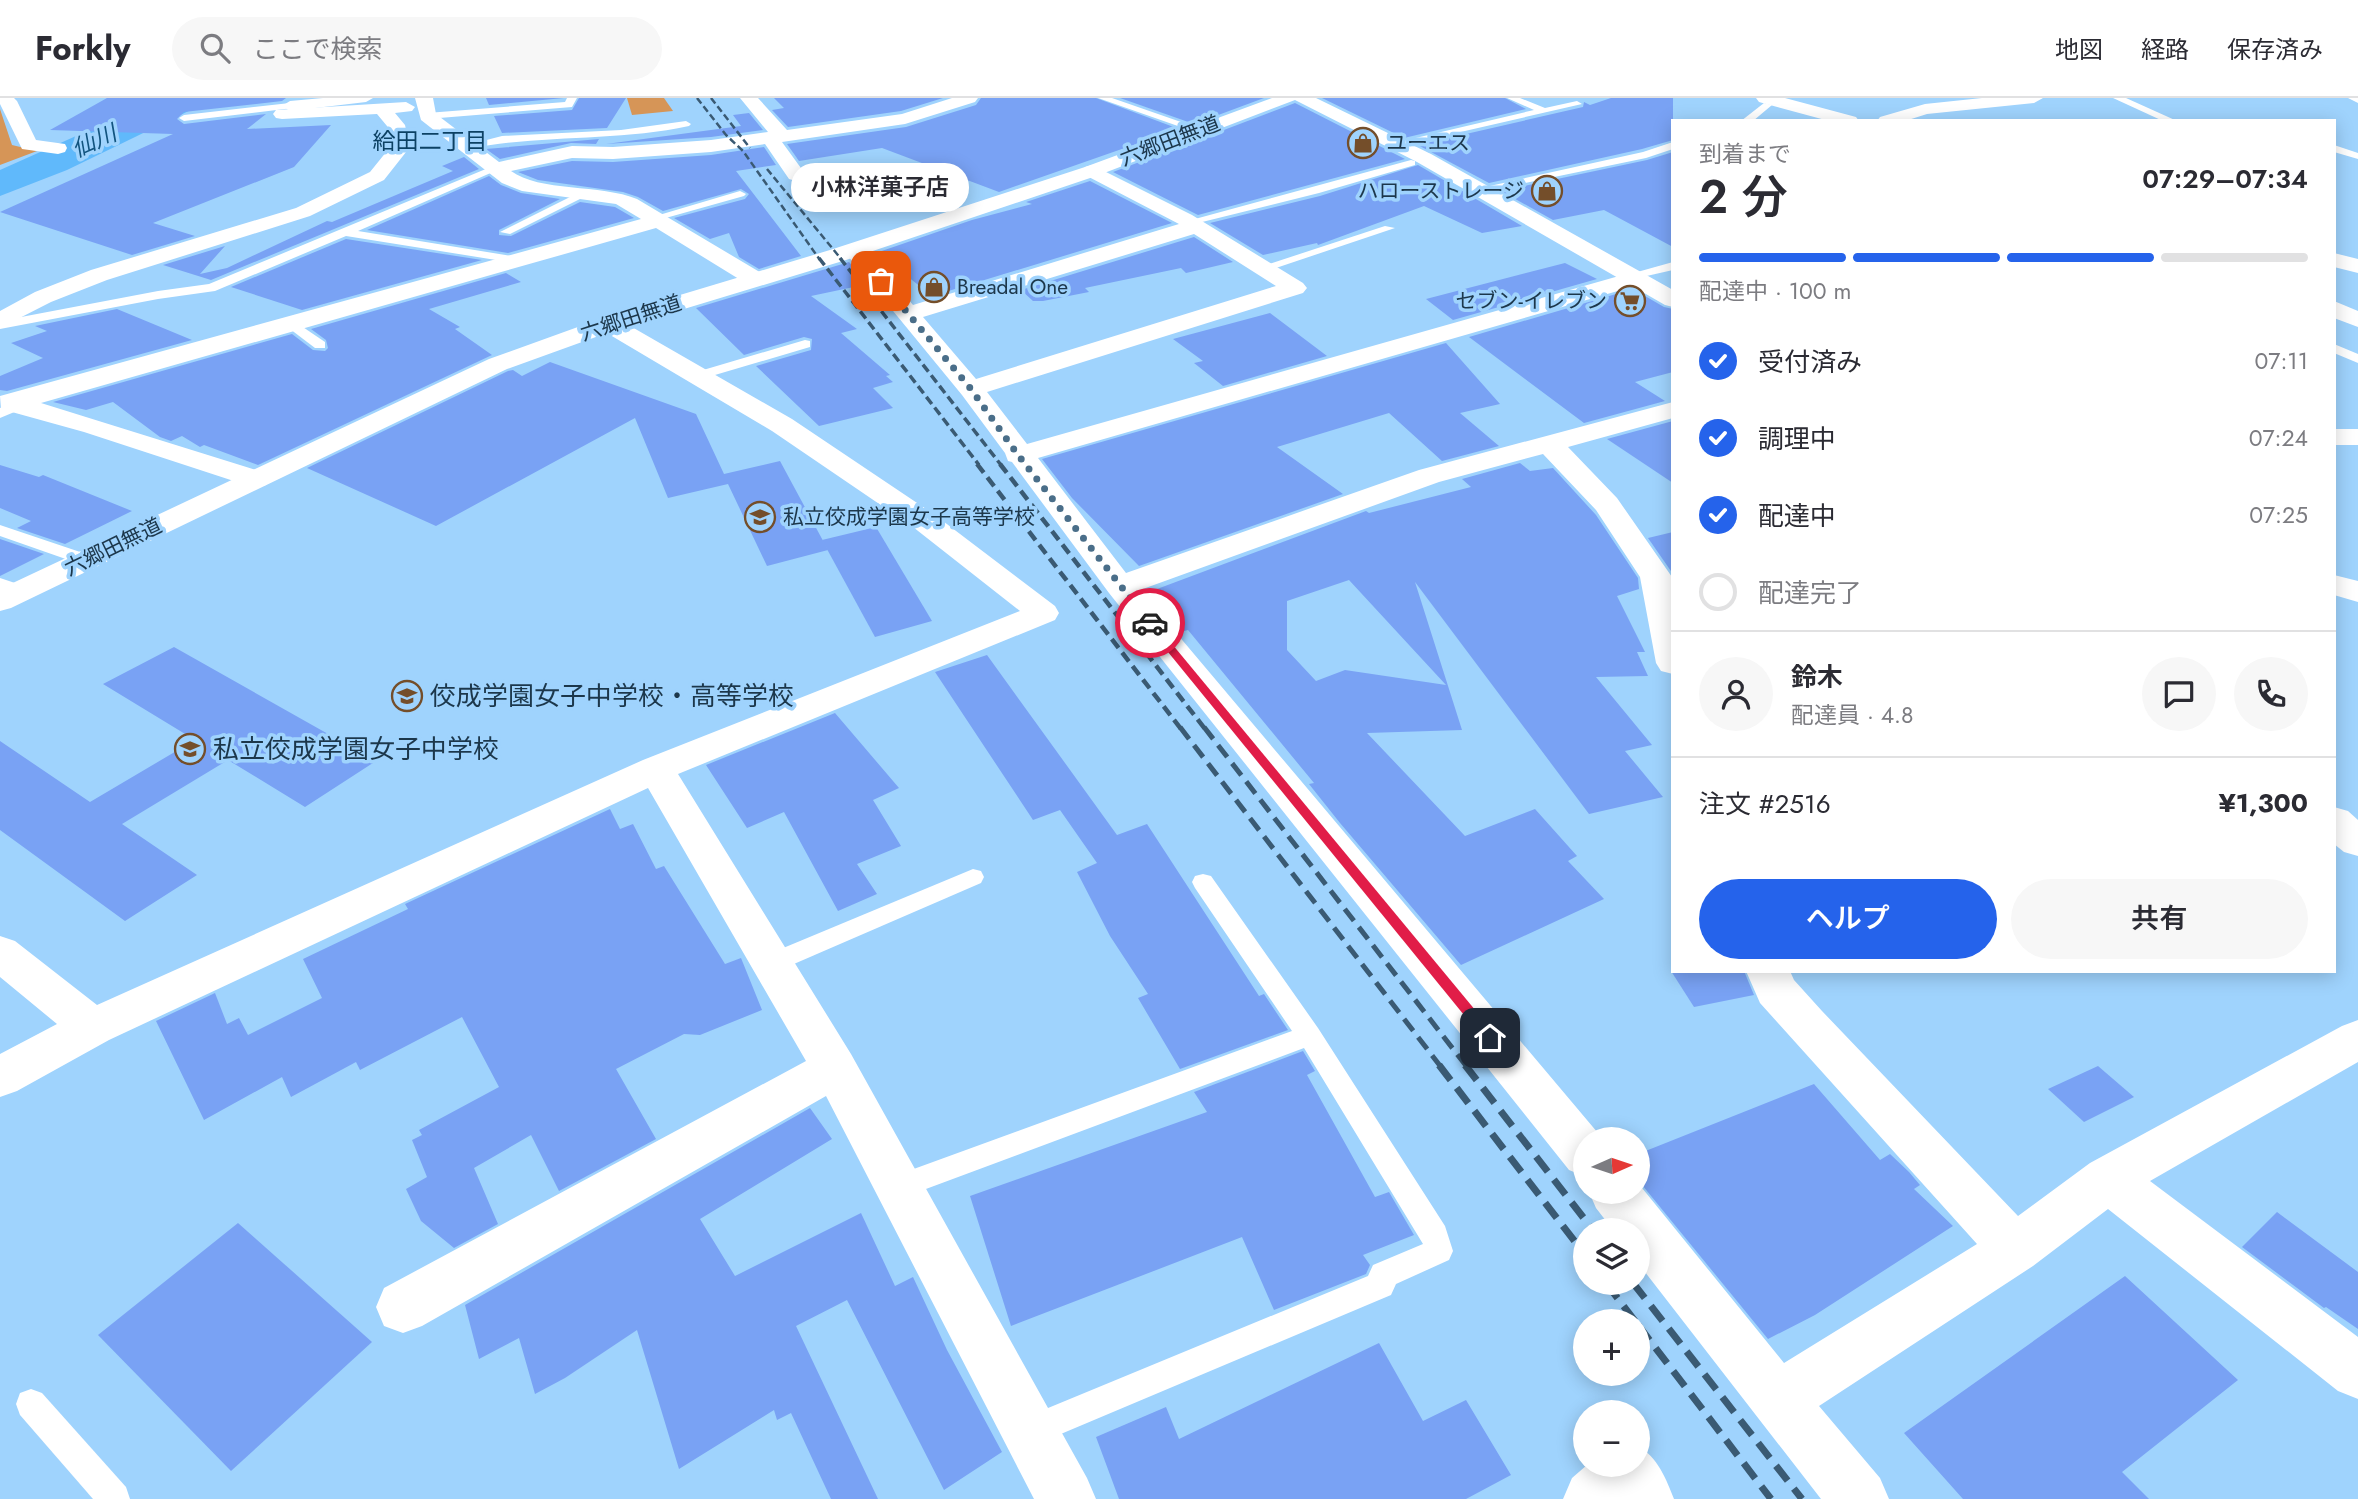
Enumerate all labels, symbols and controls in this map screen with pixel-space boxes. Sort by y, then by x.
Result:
search box [172,17,662,80]
text: Forkly [35,25,130,72]
icon: search [196,29,234,67]
text: ここで検索 [252,30,382,68]
text: 地図 [2055,32,2103,67]
text: 経路 [2141,32,2189,67]
text: 保存済み [2227,32,2323,67]
street label: 六郷田無道 [1116,108,1224,174]
water label: 仙川 [66,115,125,166]
district label: 給田二丁目 [373,124,488,158]
shop icon: ユーエス [1346,126,1380,160]
place label: ユーエス [1386,128,1470,158]
text: 到着まで [1699,137,1791,171]
text: 07:29–07:34 [2142,160,2308,198]
callout: 小林洋菓子店 [792,162,970,211]
text: 2 分 [1699,164,1788,230]
text: 小林洋菓子店 [811,170,949,204]
shop icon: ハローストレージ [1530,174,1564,208]
place label: ハローストレージ [1357,176,1524,206]
pin [851,251,911,311]
icon: bag [862,262,900,300]
shop icon: Breadal One [917,270,951,304]
place label: Breadal One [957,272,1068,302]
text: 配達中 · 100 m [1699,274,1852,308]
supermarket icon: セブン-イレブン [1613,284,1647,318]
place label: セブン-イレブン [1456,286,1607,316]
street label: 六郷田無道 [576,288,686,348]
icon: check [1699,342,1737,380]
text: 受付済み [1758,343,1862,381]
text: 07:11 [2255,344,2308,378]
icon: check [1699,419,1737,457]
text: 調理中 [1758,420,1836,458]
text: 07:24 [2249,421,2308,455]
icon: check [1699,496,1737,534]
text: 配達中 [1758,497,1836,535]
text: 07:25 [2249,498,2308,532]
school or university icon: 私立佼成学園女子高等学校 [743,500,777,534]
place label: 私立佼成学園女子高等学校 [783,502,1035,532]
street label: 六郷田無道 [59,511,167,583]
text: 配達完了 [1758,574,1862,612]
courier [1115,588,1185,658]
icon: car [1131,604,1169,642]
button: person [1699,657,1773,731]
button: chat [2142,657,2216,731]
button: phone [2234,657,2308,731]
text: 鈴木 [1791,658,1843,696]
place label: 佼成学園女子中学校・高等学校 [430,677,794,715]
school or university icon: 佼成学園女子中学校・高等学校 [390,679,424,713]
text: 配達員 · 4.8 [1791,698,1914,732]
place label: 私立佼成学園女子中学校 [213,730,499,768]
school or university icon: 私立佼成学園女子中学校 [173,732,207,766]
text: ¥1,300 [2218,784,2308,822]
text: 注文 #2516 [1699,785,1831,823]
button: ヘルプ [1699,879,1997,959]
button: 共有 [2011,879,2308,959]
pin [1460,1008,1520,1068]
icon: home [1471,1019,1509,1057]
north arrow [1573,1127,1650,1204]
map controls [1573,1127,1650,1477]
button: layers [1573,1218,1650,1295]
button: + [1573,1309,1650,1386]
button: − [1573,1400,1650,1477]

